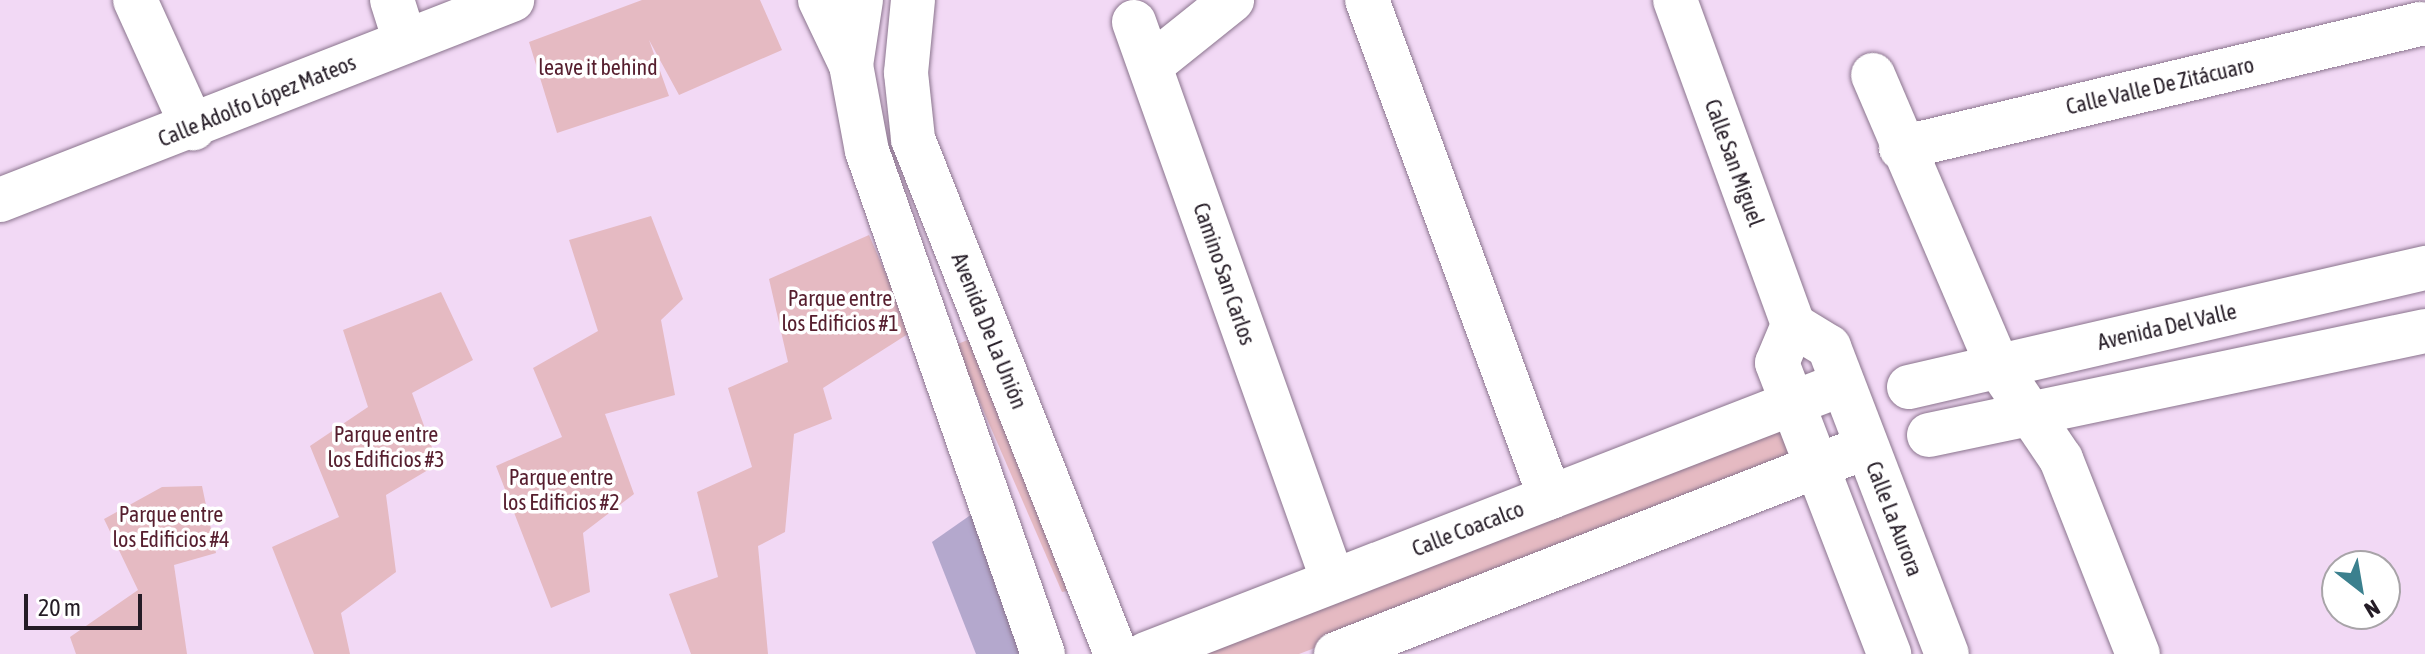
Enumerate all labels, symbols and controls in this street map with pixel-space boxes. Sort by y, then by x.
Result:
street label: Calle Adolfo López Mateos [154,49,360,153]
street label: Calle Valle De Zitácuaro [2063,52,2257,120]
park label: leave it behind [538,55,658,81]
street label: Calle San Miguel [1699,96,1769,230]
street label: Camino San Carlos [1187,199,1261,349]
street label: Avenida De La Unión [946,249,1032,413]
park label: Parque entre los Edificios #1 [781,285,899,336]
street label: Avenida Del Valle [2095,298,2239,356]
park label: Parque entre los Edificios #3 [327,421,445,472]
street label: Calle La Aurora [1860,458,1928,580]
park label: Parque entre los Edificios #2 [502,464,620,516]
street label: Calle Coacalco [1408,496,1528,562]
park label: Parque entre los Edificios #4 [112,501,230,552]
north arrow [2321,550,2401,630]
scale bar [28,578,146,628]
text: 20 m [38,594,81,621]
text: N [2360,594,2385,623]

